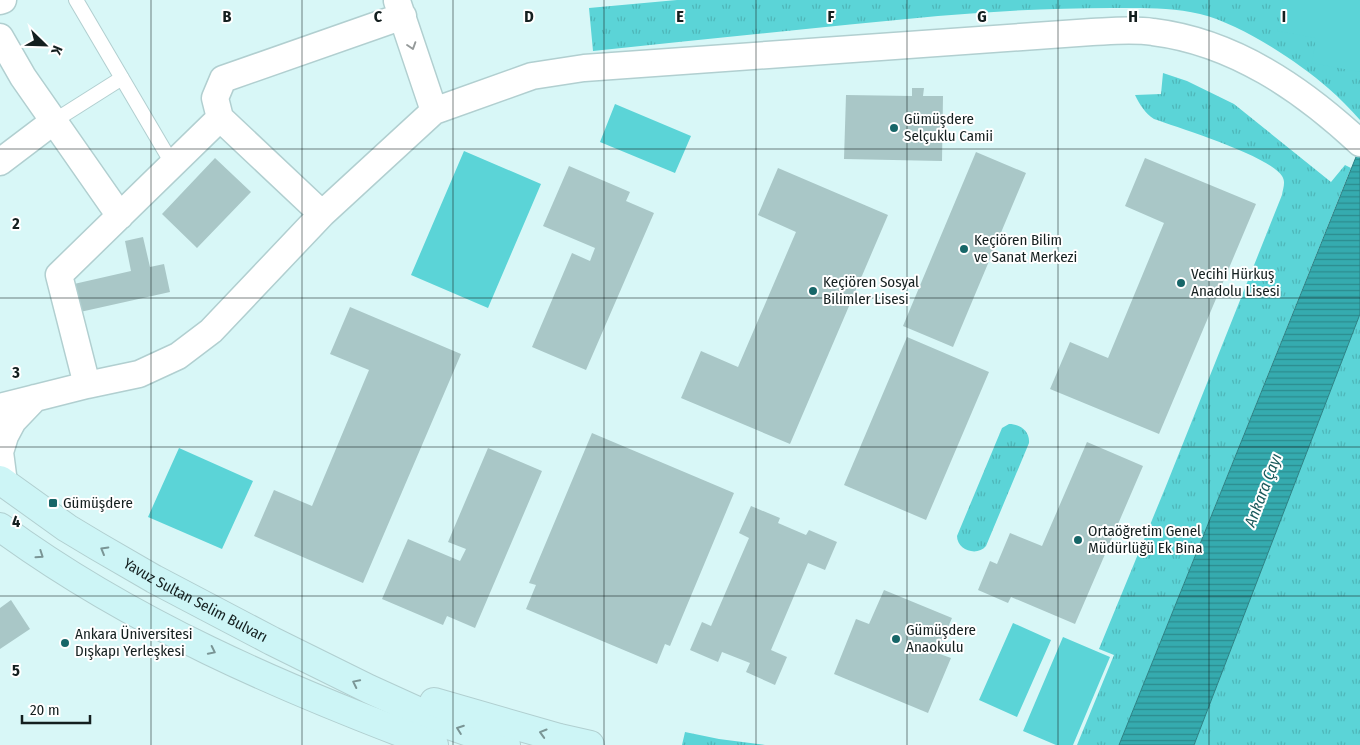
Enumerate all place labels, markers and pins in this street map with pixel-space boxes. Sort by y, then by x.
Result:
place label: Gümüşdere Selçuklu Camii [904,110,993,145]
marker: Gümüşdere Selçuklu Camii [888,122,900,134]
place label: Keçiören Bilim ve Sanat Merkezi [974,231,1077,266]
marker: Keçiören Bilim ve Sanat Merkezi [958,243,970,255]
place label: Vecihi Hürkuş Anadolu Lisesi [1191,265,1280,300]
place label: Keçiören Sosyal Bilimler Lisesi [823,273,919,308]
marker: Vecihi Hürkuş Anadolu Lisesi [1175,277,1187,289]
marker: Keçiören Sosyal Bilimler Lisesi [807,285,819,297]
place label: Gümüşdere [63,494,133,512]
marker: Gümüşdere [47,497,59,509]
place label: Ortaöğretim Genel Müdürlüğü Ek Bina [1088,522,1203,557]
marker: Ortaöğretim Genel Müdürlüğü Ek Bina [1072,534,1084,546]
place label: Gümüşdere Anaokulu [906,621,976,656]
place label: Ankara Üniversitesi Dışkapı Yerleşkesi [75,625,193,660]
marker: Gümüşdere Anaokulu [890,633,902,645]
marker: Ankara Üniversitesi Dışkapı Yerleşkesi [59,637,71,649]

